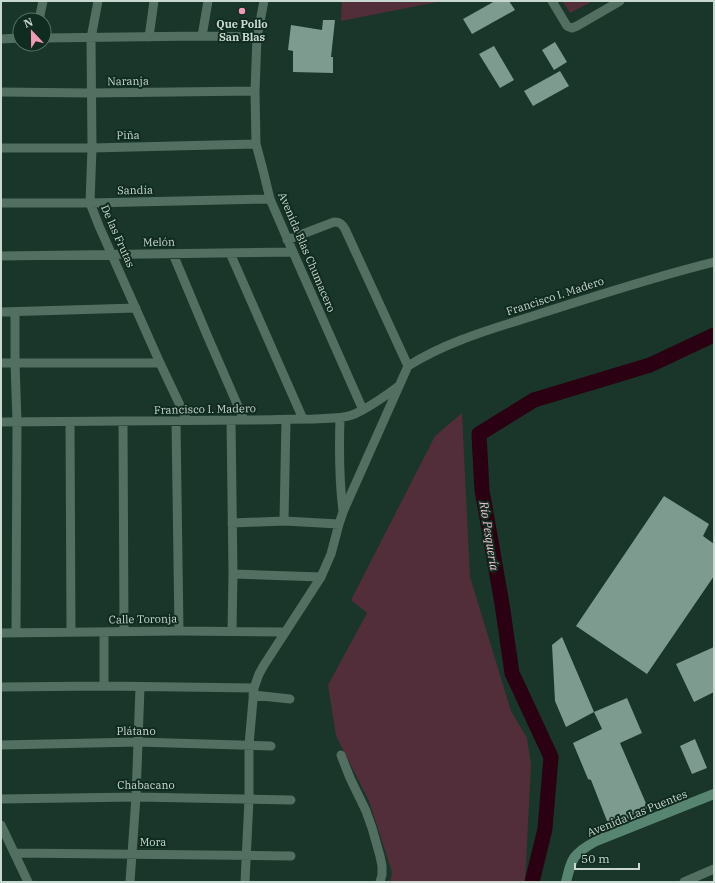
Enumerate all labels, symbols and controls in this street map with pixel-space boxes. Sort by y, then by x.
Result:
marker: Que Pollo San Blas [237,6,247,16]
north arrow [12,12,52,52]
text: N [22,14,35,31]
place label: Que Pollo San Blas [216,17,268,44]
street label: Naranja [107,74,149,88]
street label: Piña [116,128,140,142]
street label: Sandía [117,183,153,197]
street label: Avenida Blas Chumacero [275,190,339,314]
street label: De las Frutas [98,202,138,270]
street label: Melón [143,235,175,249]
street label: Francisco I. Madero [504,274,606,318]
street label: Francisco I. Madero [154,401,256,417]
water label: Río Pesquería [476,499,502,572]
street label: Calle Toronja [109,611,177,627]
street label: Plátano [116,724,156,738]
street label: Chabacano [117,778,175,792]
street label: Avenida Las Puentes [585,786,689,840]
street label: Mora [140,835,166,849]
scale bar [575,845,639,871]
text: 50 m [581,851,610,866]

